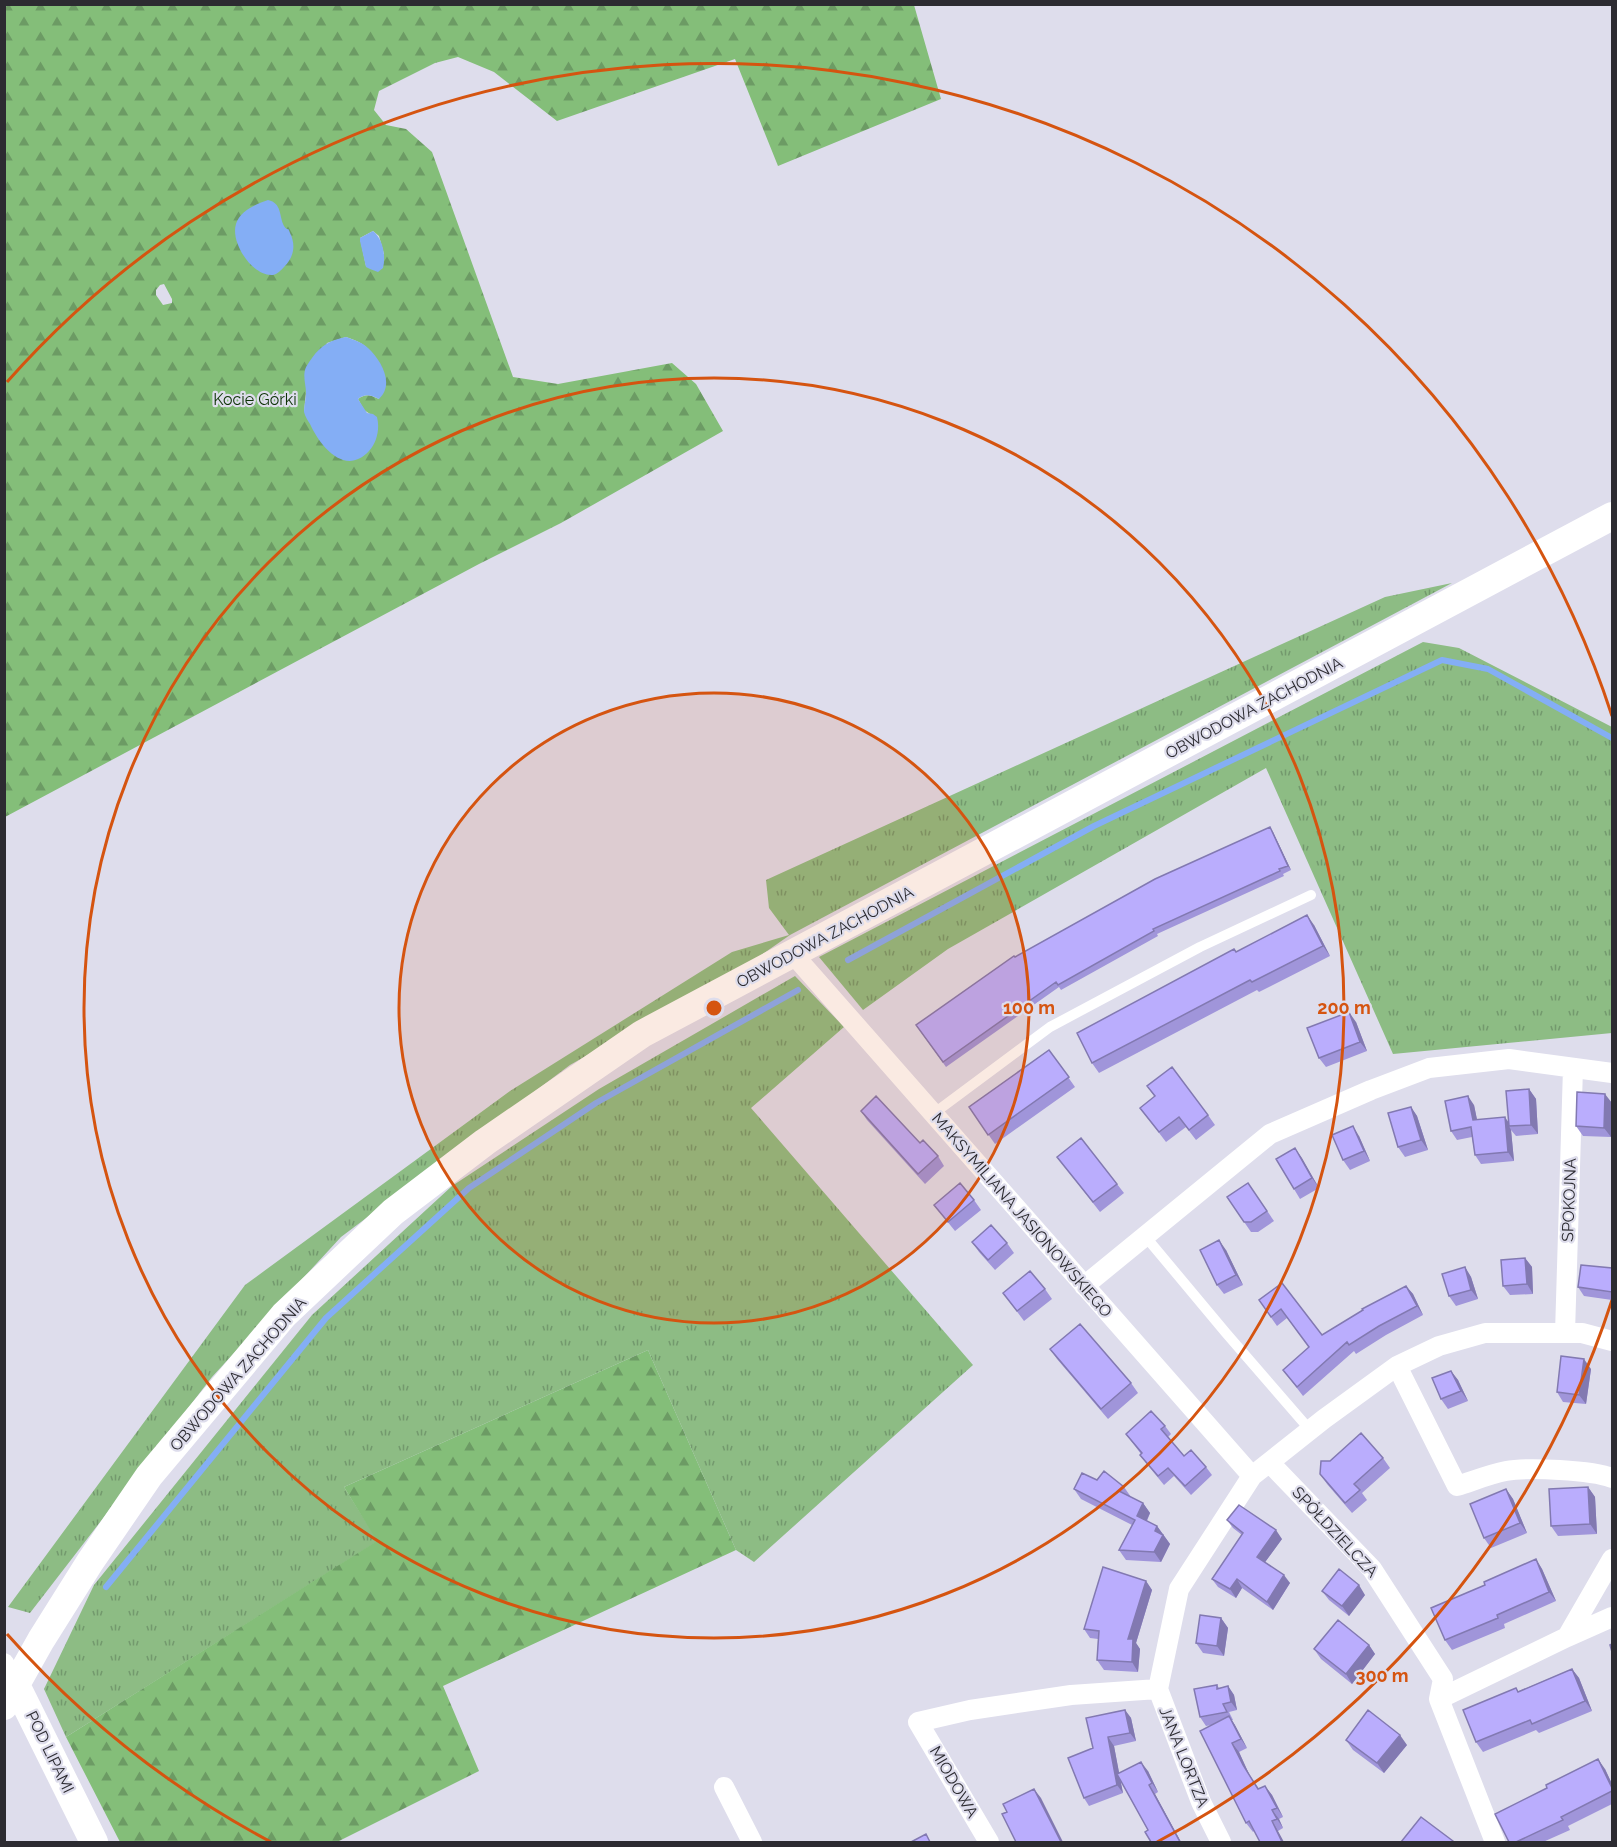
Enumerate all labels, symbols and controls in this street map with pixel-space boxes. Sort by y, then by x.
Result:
park label: Kocie Górki [213,390,297,409]
street label: OBWODOWA ZACHODNIA [1162,653,1346,763]
street label: OBWODOWA ZACHODNIA [733,882,917,992]
text: 100 m [1003,997,1055,1018]
text: 200 m [1317,997,1371,1018]
centre of rings [704,998,724,1018]
street label: MAKSYMILIANA JASIONOWSKIEGO [928,1109,1116,1321]
street label: SPOKOJNA [1558,1158,1580,1242]
street label: OBWODOWA ZACHODNIA [166,1293,310,1455]
street label: SPÓŁDZIELCZA [1288,1482,1383,1581]
text: 300 m [1355,1665,1409,1686]
street label: JANA LORTZA [1155,1704,1213,1810]
street label: POD LIPAMI [22,1708,78,1796]
street label: MIODOWA [926,1743,982,1821]

